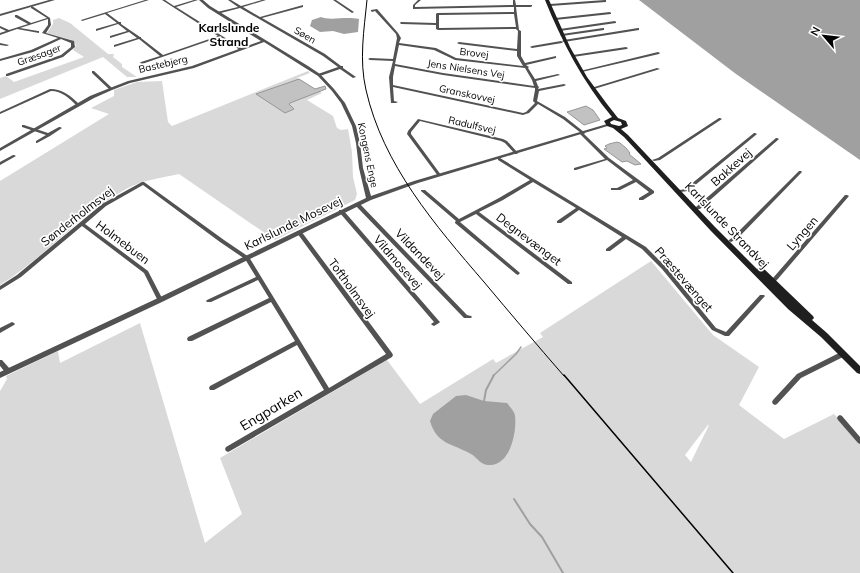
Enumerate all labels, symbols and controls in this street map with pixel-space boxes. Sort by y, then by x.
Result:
north arrow [804,16,844,56]
district label: Karlslunde Strand [199,20,260,49]
street label: Søen [292,24,318,47]
text: N [807,24,823,38]
street label: Græsager [15,41,63,69]
street label: Brovej [459,45,489,61]
street label: Bastebjerg [137,52,189,76]
street label: Jens Nielsens Vej [427,56,505,82]
street label: Granskovvej [438,82,496,106]
street label: Radulfsvej [447,113,497,137]
street label: Kongens Enge [355,121,381,189]
street label: Bakkevej [708,145,755,189]
street label: Karlslunde Strandvej [682,179,772,272]
street label: Sønderholmsvej [38,183,116,249]
street label: Karlslunde Mosevej [242,193,344,253]
street label: Degnevænget [493,210,565,268]
street label: Lyngen [783,213,821,253]
street label: Holmebuen [93,217,153,267]
street label: Vildandevej [392,225,448,283]
street label: Vildmosevej [370,232,426,292]
street label: Præstevænget [652,244,716,314]
street label: Toftholmsvej [325,255,379,321]
street label: Engparken [237,383,305,435]

